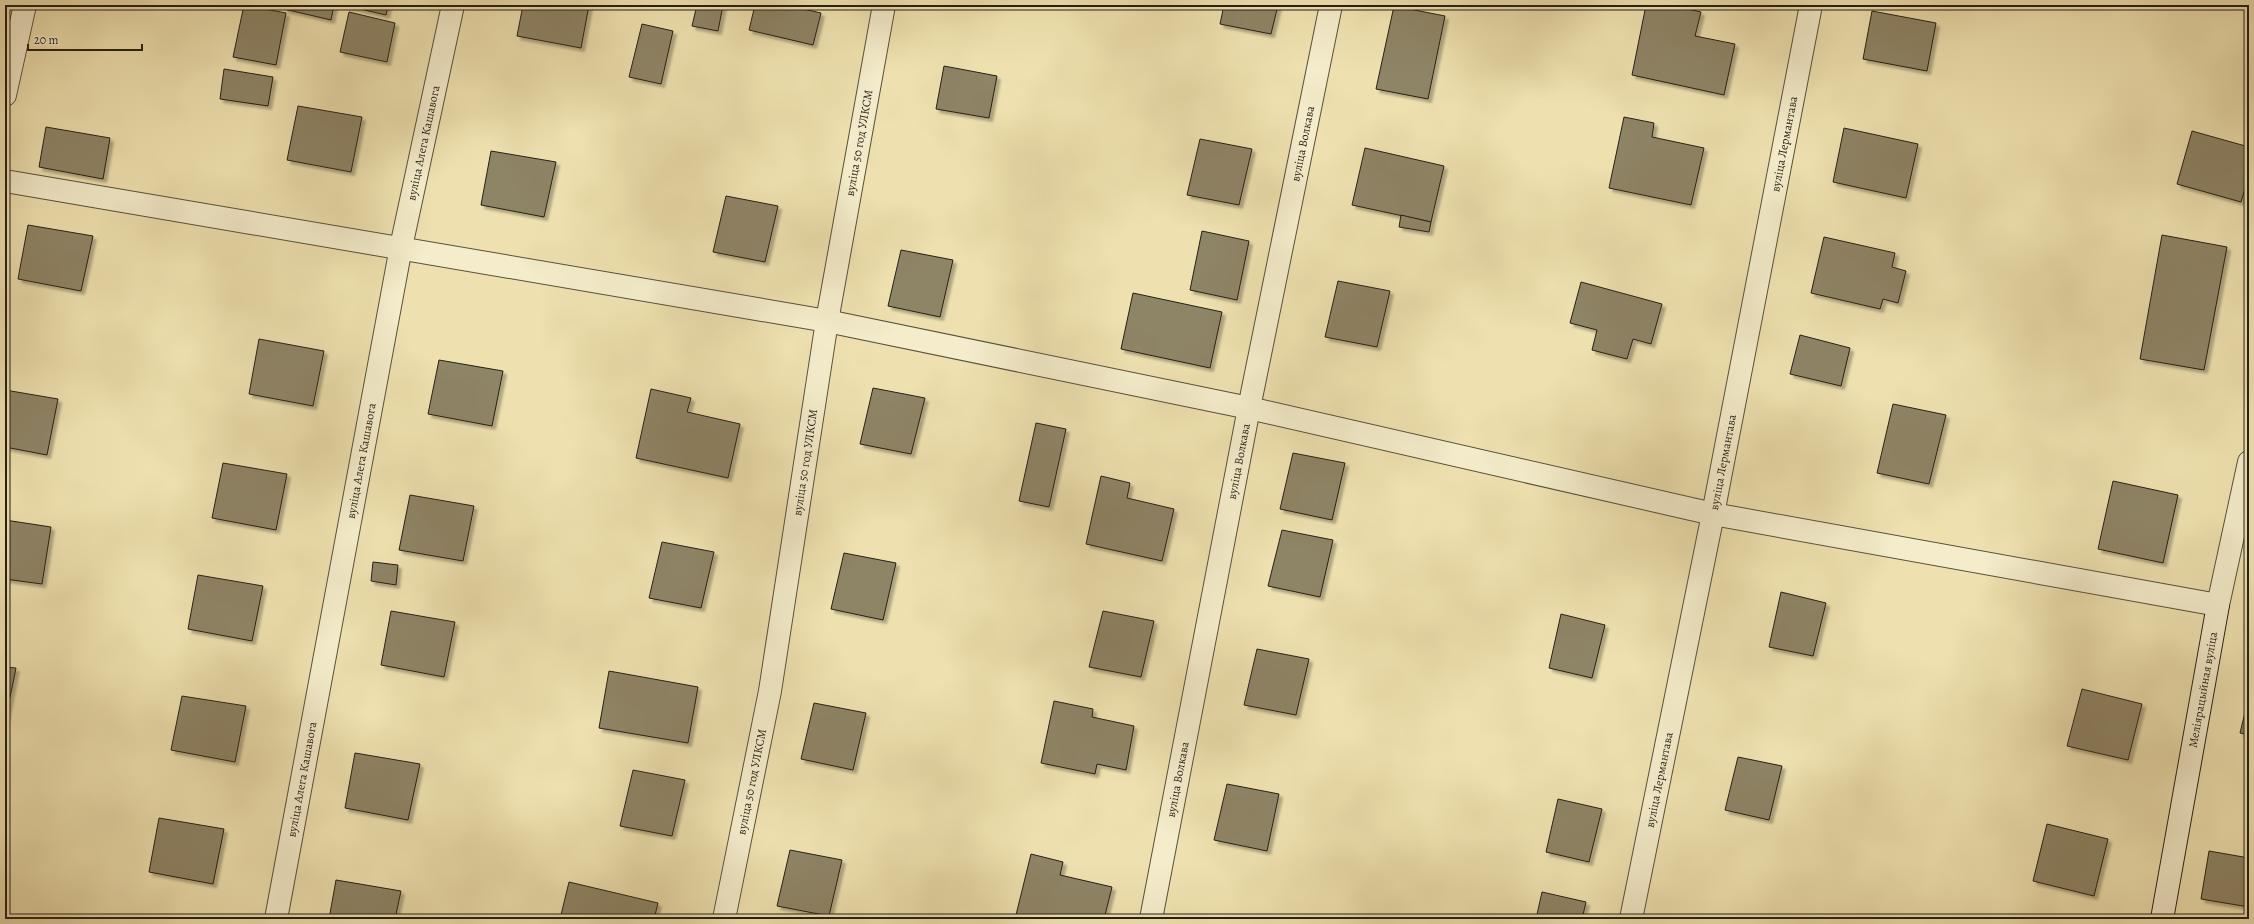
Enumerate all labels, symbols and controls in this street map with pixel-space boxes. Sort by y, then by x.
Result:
scale bar [28,26,142,52]
text: 20 m [34,32,58,48]
street label: вуліца Алега Кашавога [403,83,444,202]
street label: вуліца 50 год УЛКСМ [842,88,877,197]
street label: вуліца Лермантава [1767,94,1801,193]
street label: вуліца Волкава [1287,104,1318,183]
street label: вуліца Алега Кашавога [343,401,380,520]
street label: вуліца 50 год УЛКСМ [789,408,821,517]
street label: вуліца Лермантава [1706,412,1740,511]
street label: вуліца Волкава [1224,422,1254,501]
street label: Меліярацыйная вуліца [2185,630,2221,749]
street label: вуліца Алега Кашавога [283,720,321,839]
street label: вуліца 50 год УЛКСМ [733,727,770,836]
street label: вуліца Лермантава [1642,730,1677,829]
street label: вуліца Волкава [1163,740,1193,819]

